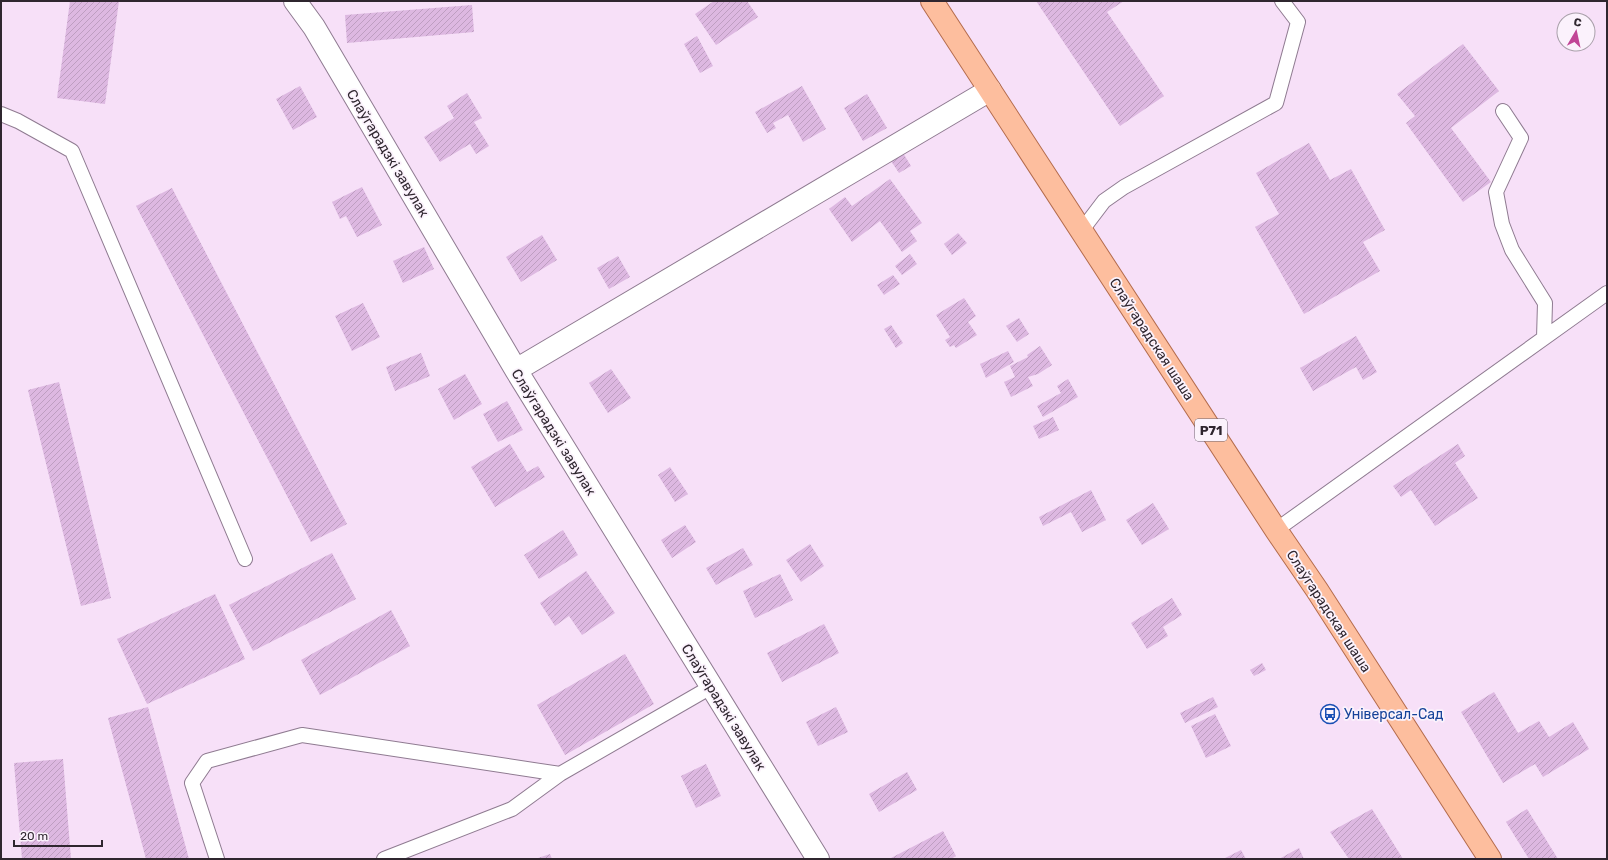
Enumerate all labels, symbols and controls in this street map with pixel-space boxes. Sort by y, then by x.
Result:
north arrow [1556,12,1596,52]
text: С [1573,16,1583,30]
street label: Слаўгарадзкі завулак [343,86,433,221]
street label: Слаўгарадская шаша [1106,275,1198,404]
street label: Слаўгарадзкі завулак [508,366,600,499]
road number: Р71 [1195,419,1227,441]
street label: Слаўгарадская шаша [1283,547,1375,676]
street label: Слаўгарадзкі завулак [678,641,770,774]
bus stop icon: Універсал-Сад [1319,703,1341,725]
place label: Універсал-Сад [1344,706,1443,723]
scale bar [14,822,102,848]
text: 20 m [20,829,48,843]

